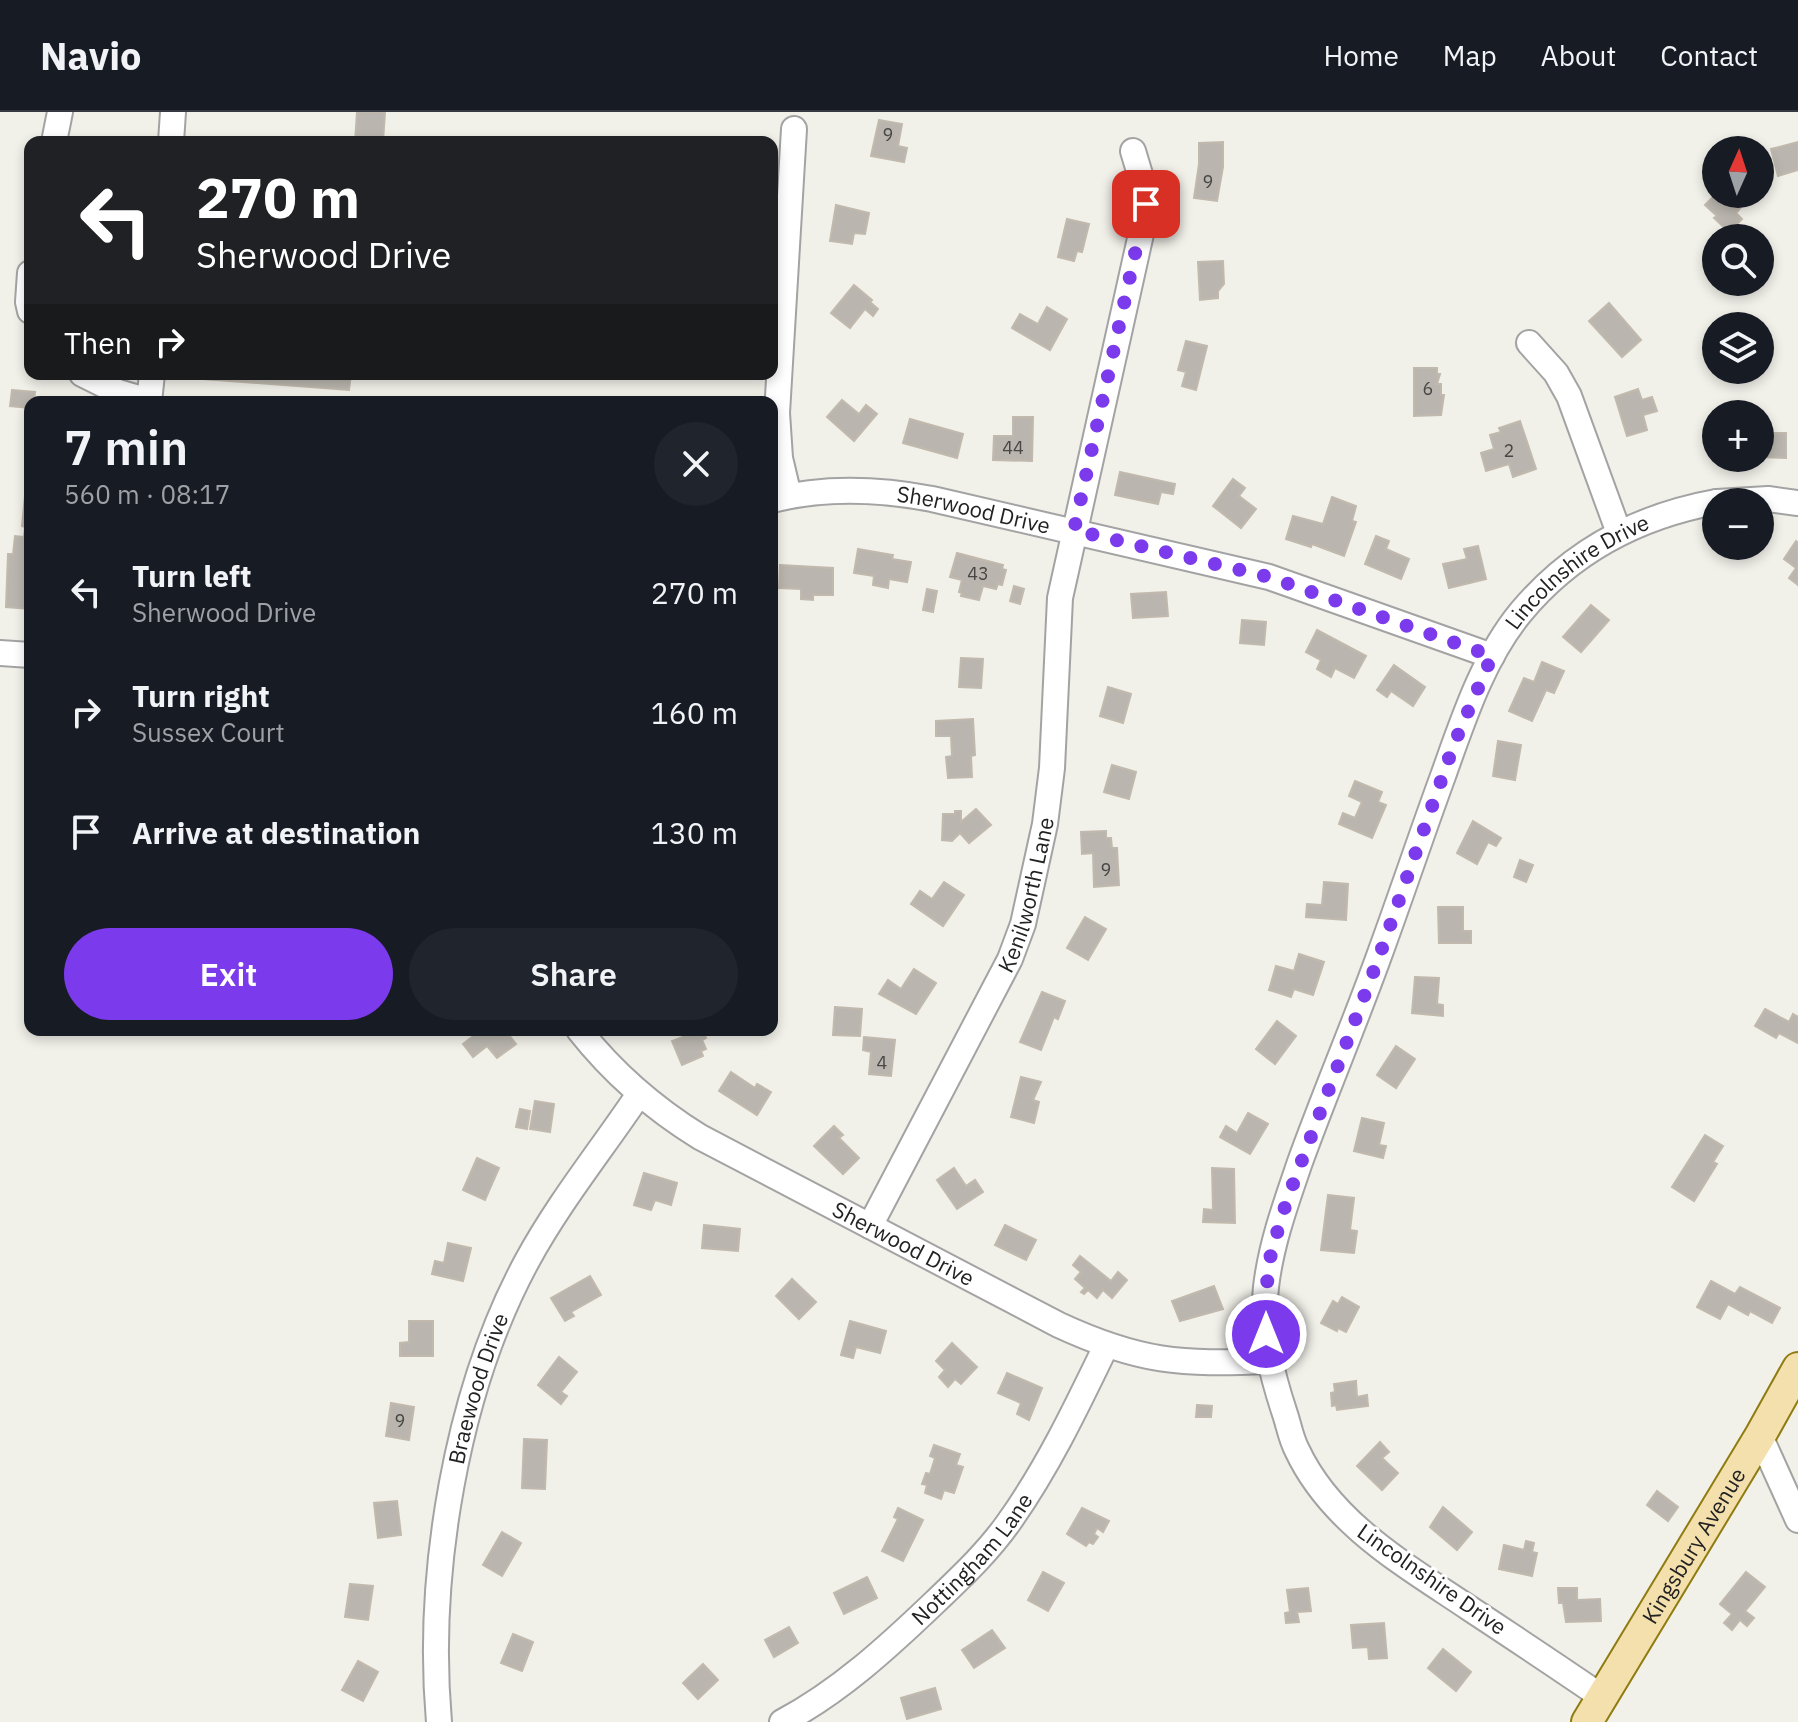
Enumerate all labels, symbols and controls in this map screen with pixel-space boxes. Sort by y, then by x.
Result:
text: Navio [40,31,142,80]
text: Home [1323,37,1399,74]
text: Map [1443,37,1497,74]
text: About [1541,37,1616,74]
text: Contact [1660,37,1758,74]
house number: 9 [883,123,893,146]
north arrow [1702,136,1774,208]
map controls [1702,136,1774,560]
text: 270 m [196,161,360,233]
icon: left [64,168,168,272]
pin [1112,170,1180,238]
house number: 9 [1203,170,1213,193]
icon: arrive [1124,182,1168,226]
button: search [1702,224,1774,296]
text: Sherwood Drive [196,231,451,278]
button: layers [1702,312,1774,384]
icon: right [148,320,192,364]
text: Then [64,323,132,362]
house number: 6 [1423,377,1433,400]
button: + [1702,400,1774,472]
text: 7 min [64,416,188,478]
button: close [654,422,738,506]
house number: 44 [1002,436,1024,459]
house number: 2 [1504,439,1514,462]
text: 560 m · 08:17 [64,477,230,511]
street label: Sherwood Drive [895,479,1053,540]
button: − [1702,488,1774,560]
street label: Lincolnshire Drive [1498,507,1653,635]
text: Turn left [132,556,251,595]
house number: 43 [967,562,989,585]
icon: left [64,570,108,614]
text: 270 m [651,573,738,612]
text: Sherwood Drive [132,595,316,629]
text: Turn right [132,676,270,715]
icon: right [64,690,108,734]
text: 160 m [651,693,738,732]
text: Sussex Court [132,715,285,749]
icon: arrive [64,810,108,854]
text: Arrive at destination [132,813,420,852]
text: 130 m [651,813,738,852]
street label: Kenilworth Lane [991,816,1060,977]
house number: 9 [1101,858,1111,881]
button: Exit [64,928,393,1020]
button: Share [409,928,738,1020]
house number: 4 [877,1051,888,1074]
street label: Sherwood Drive [828,1194,980,1292]
position arrow [1224,1292,1308,1376]
street label: Braewood Drive [441,1308,514,1467]
house number: 9 [395,1409,405,1432]
street label: Kingsbury Avenue [1635,1462,1752,1629]
street label: Nottingham Lane [905,1487,1039,1631]
street label: Lincolnshire Drive [1352,1516,1513,1641]

